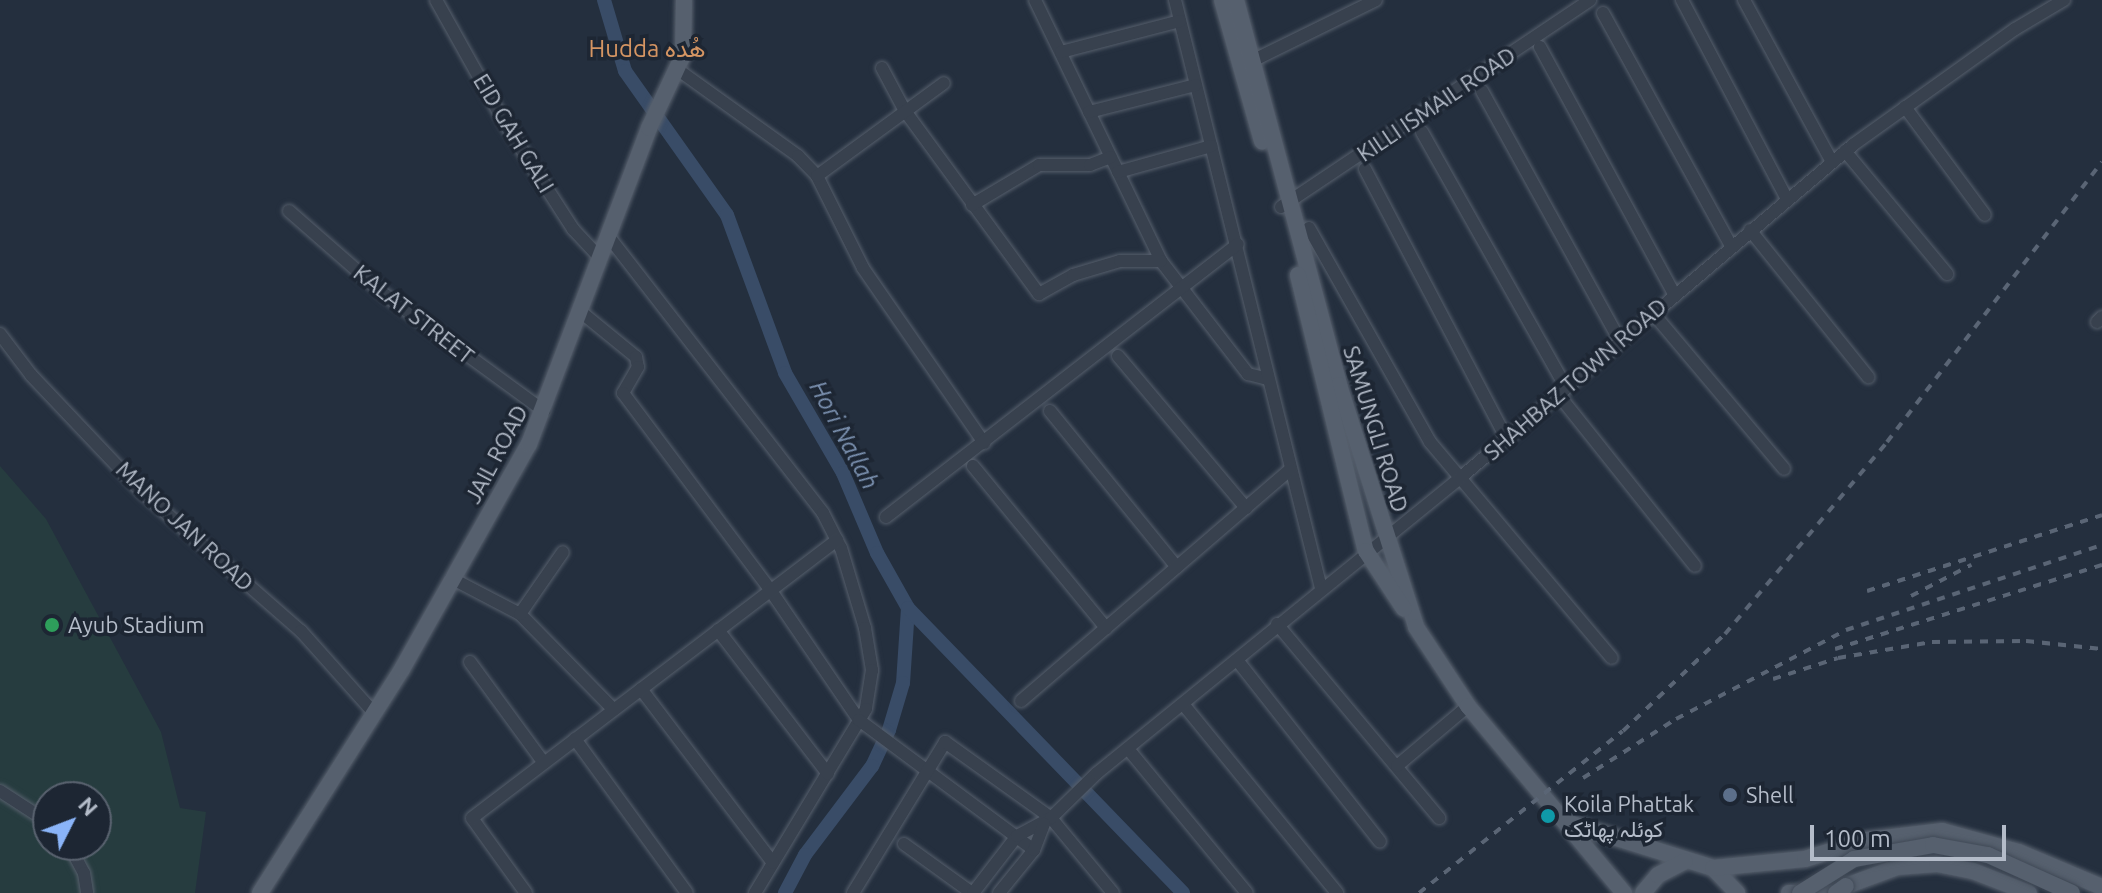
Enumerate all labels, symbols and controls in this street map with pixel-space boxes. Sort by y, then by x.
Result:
district label: Hudda ھُدہ [589,35,705,63]
street label: KILLI ISMAIL ROAD [1352,41,1520,167]
street label: EID GAH GALI [468,69,560,197]
street label: KALAT STREET [349,259,479,369]
street label: SHAHBAZ TOWN ROAD [1478,293,1672,465]
street label: SAMUNGLI ROAD [1338,343,1414,515]
water label: Hori Nallah [803,376,885,494]
street label: JAIL ROAD [459,400,533,508]
street label: MANO JAN ROAD [111,456,259,596]
place label: Ayub Stadium [68,612,204,638]
marker: Ayub Stadium [43,616,61,634]
north arrow [32,781,112,861]
place label: Shell [1746,782,1794,808]
marker: Shell [1721,786,1739,804]
place label: Koila Phattak کوئلہ پھاٹک [1564,790,1694,842]
text: N [74,791,103,820]
marker: Koila Phattak کوئلہ پھاٹک [1539,807,1557,825]
scale bar [1814,809,2010,859]
text: 100 m [1824,825,1891,852]

